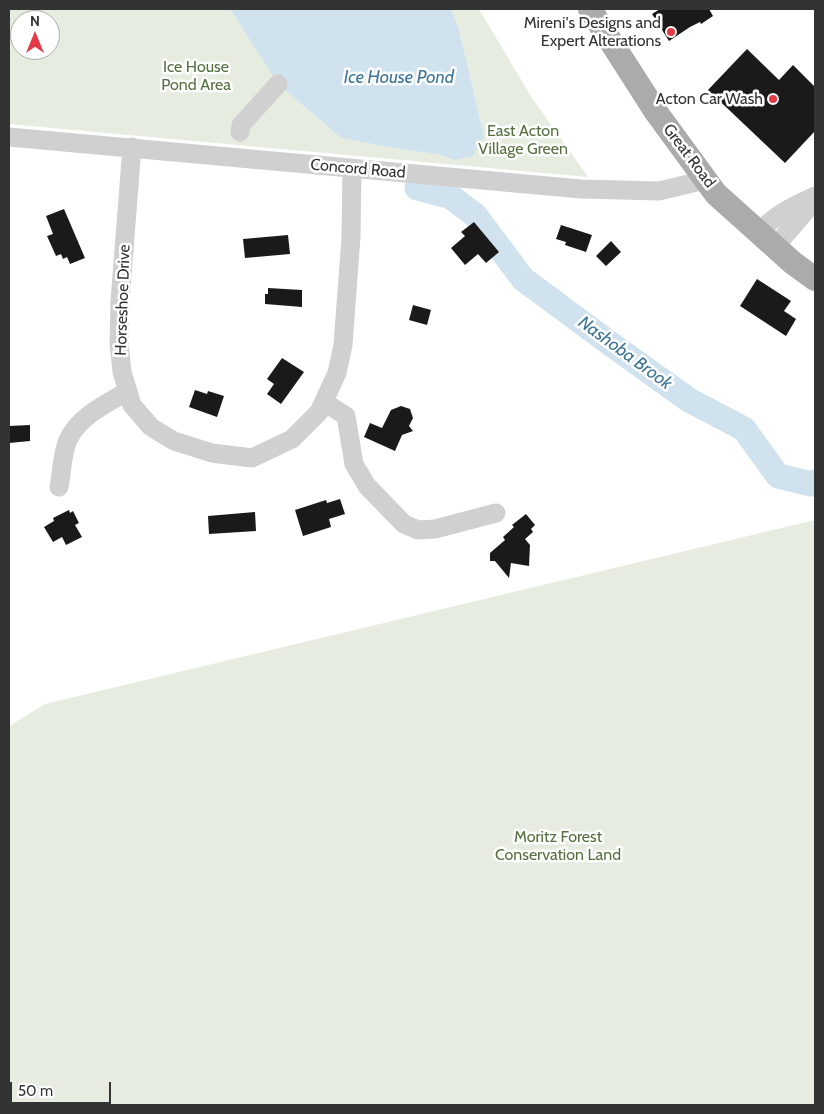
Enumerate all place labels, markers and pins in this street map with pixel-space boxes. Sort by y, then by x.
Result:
place label: Mireni's Designs and Expert Alterations [524,13,661,51]
marker: Mireni's Designs and Expert Alterations [665,26,677,38]
place label: Acton Car Wash [656,89,763,109]
marker: Acton Car Wash [767,93,779,105]

